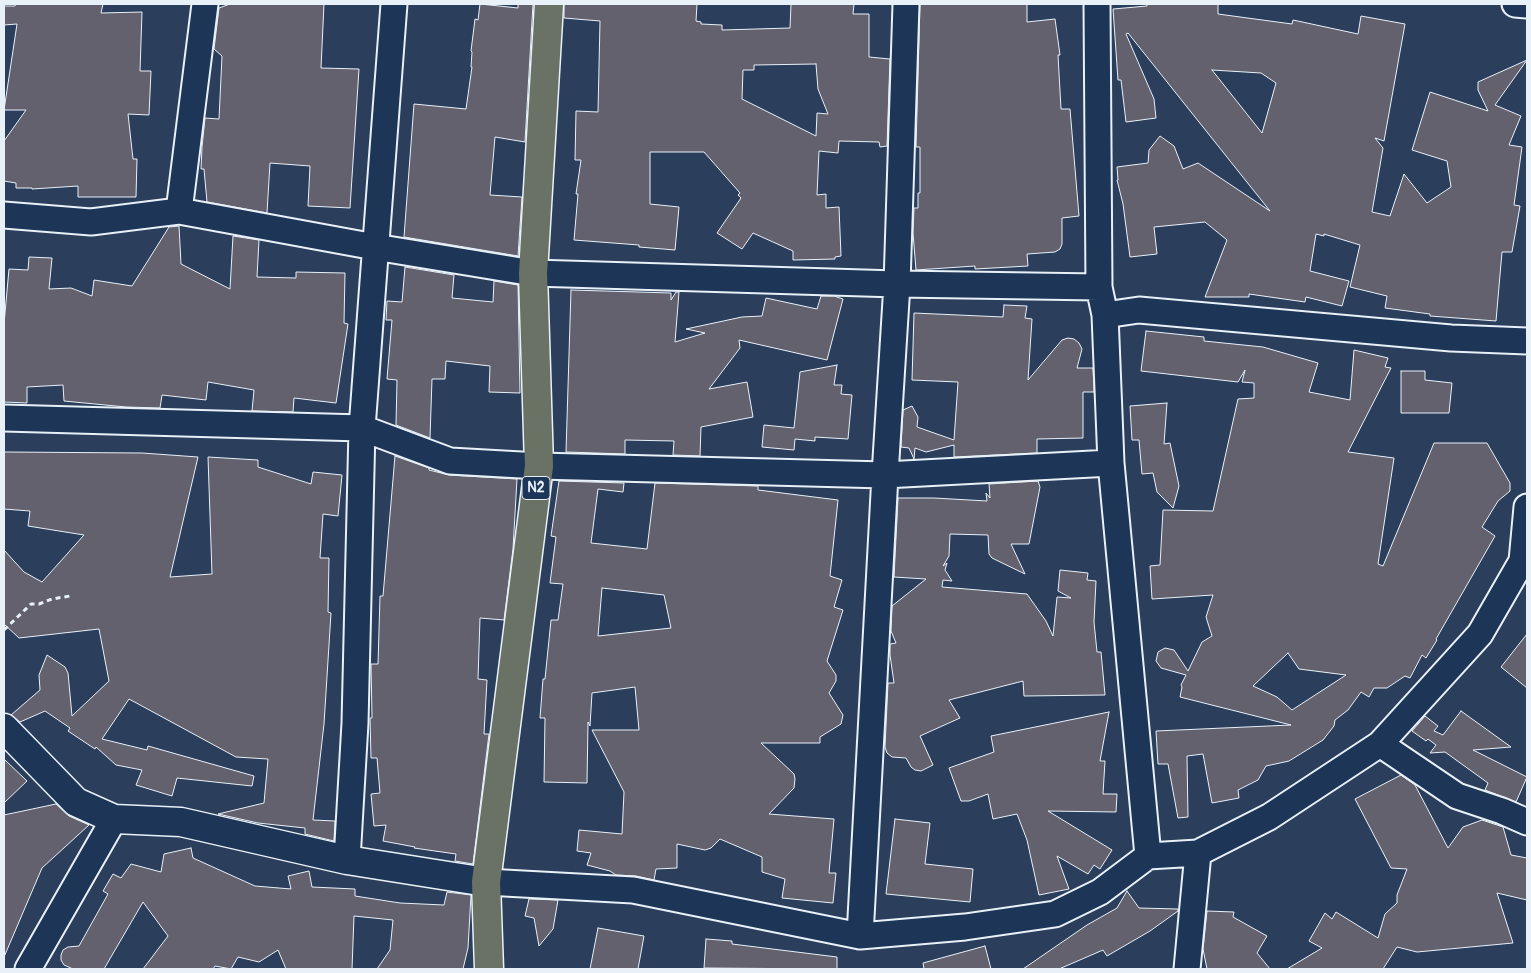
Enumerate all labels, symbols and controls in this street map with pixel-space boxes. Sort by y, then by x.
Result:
road number: N2 [522,476,550,499]

